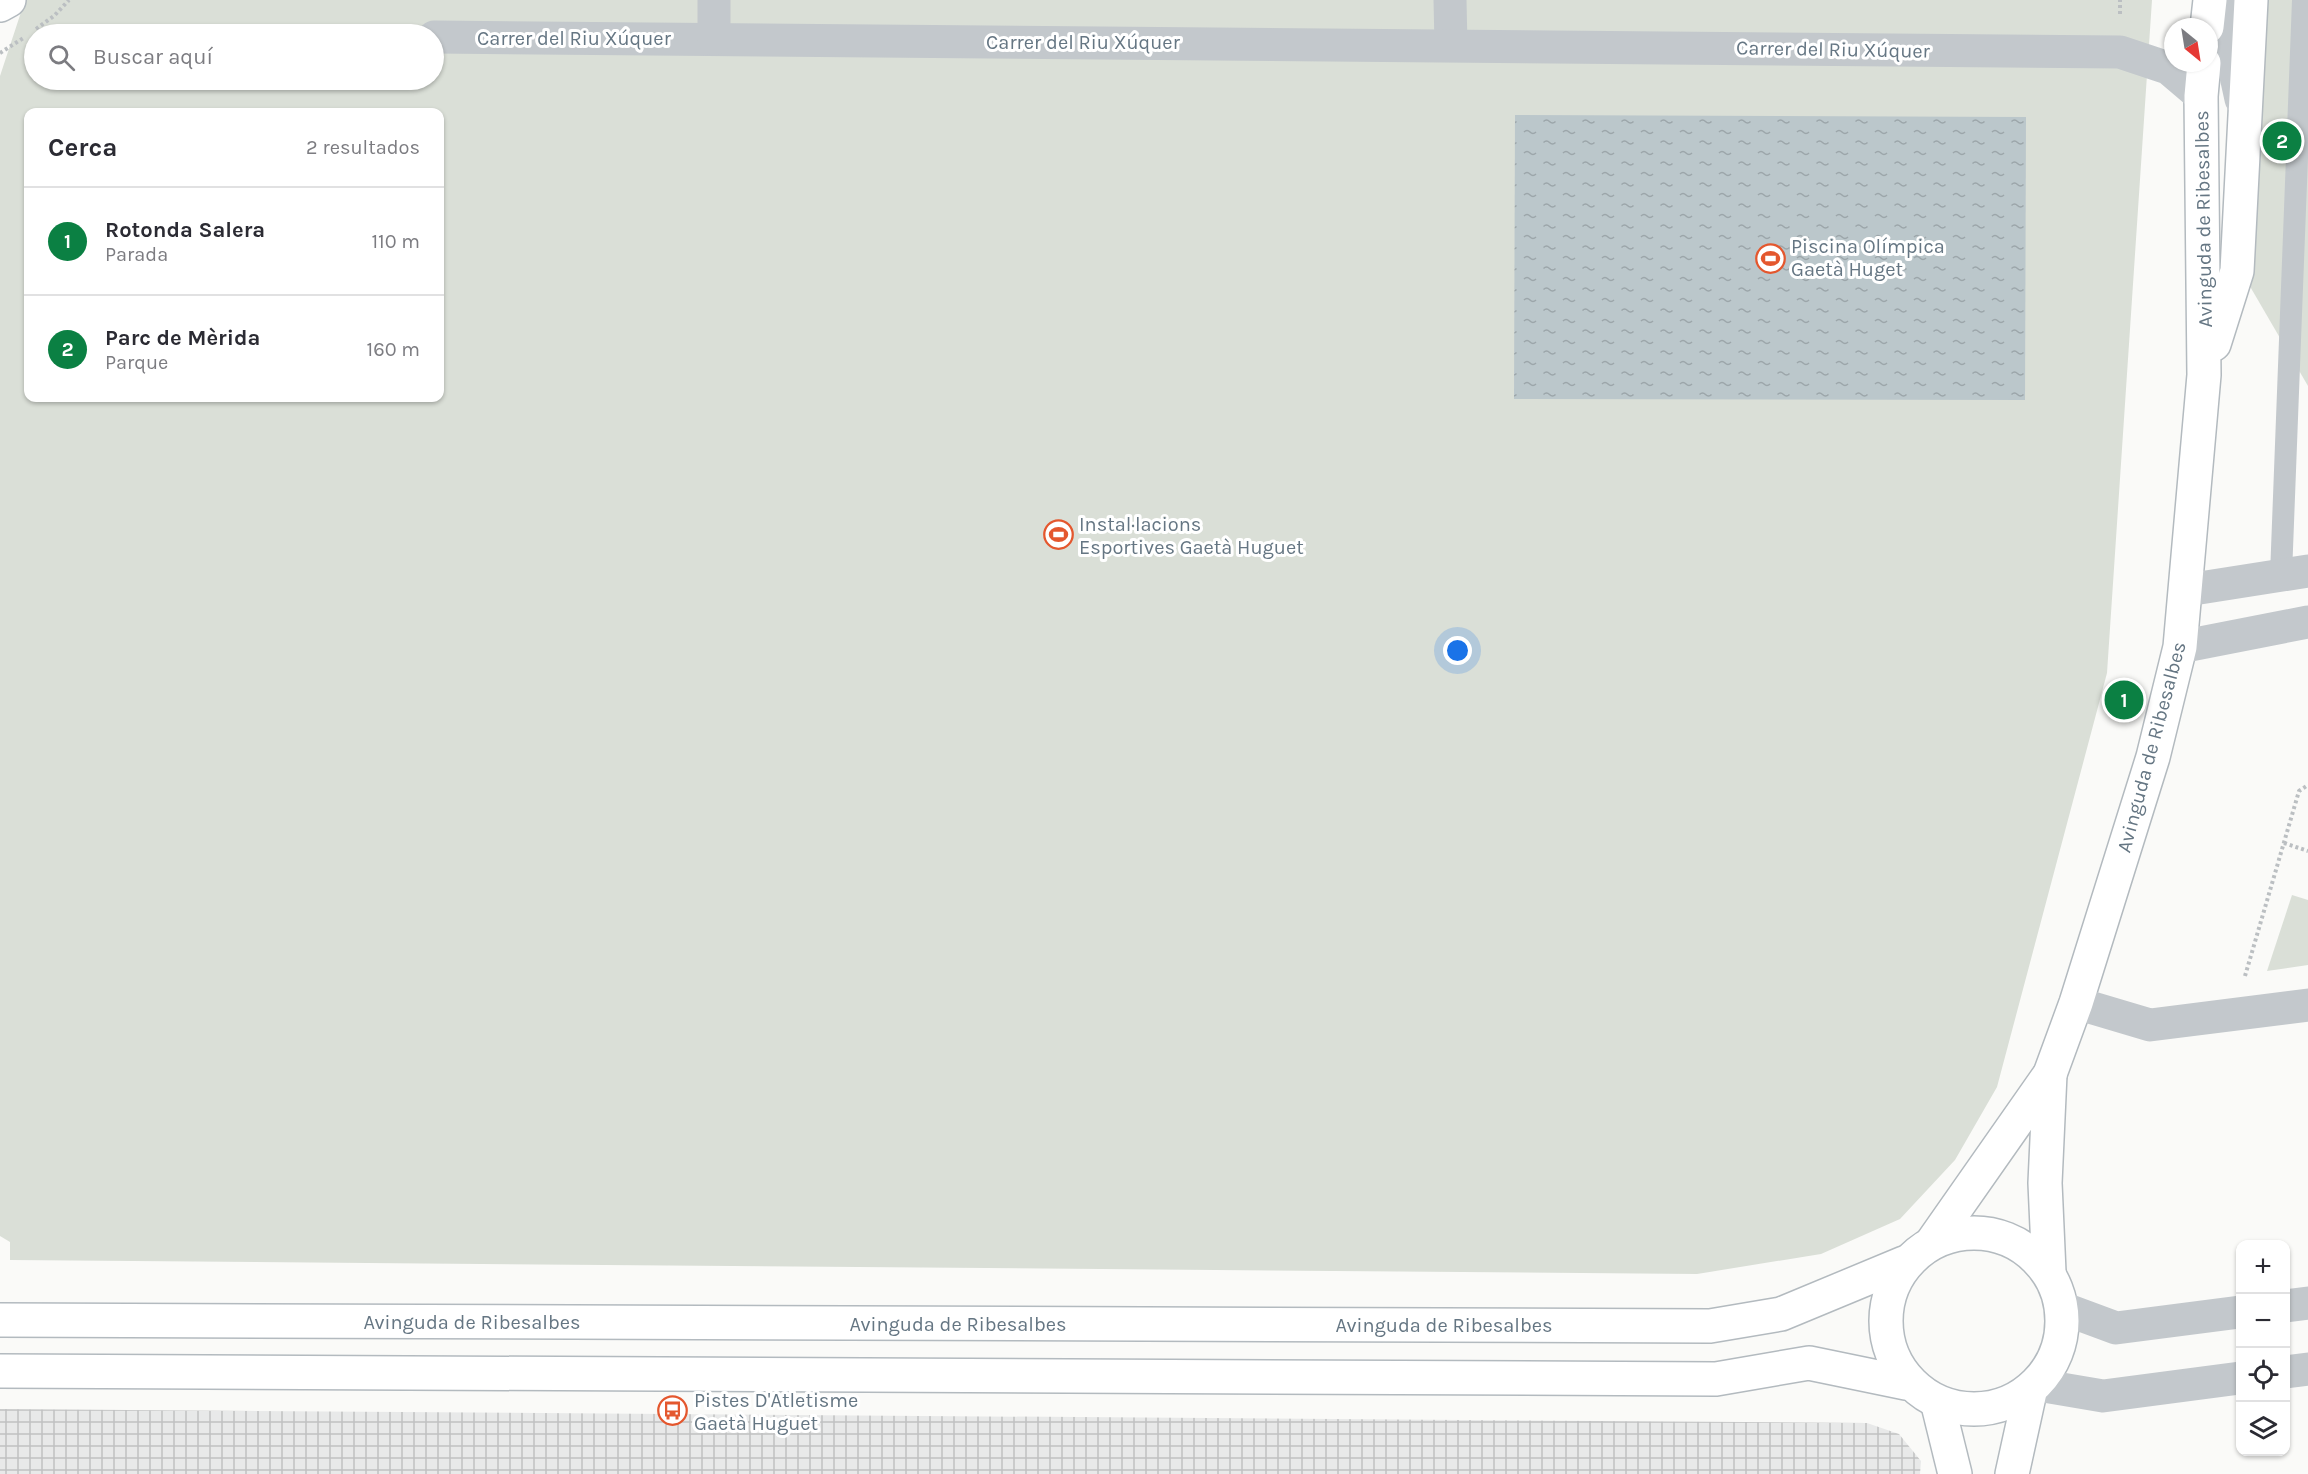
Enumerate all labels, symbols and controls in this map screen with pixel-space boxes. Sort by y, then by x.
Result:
north arrow [2164,18,2218,72]
search box [24,24,444,90]
street label: Carrer del Riu Xúquer [477,27,672,50]
street label: Carrer del Riu Xúquer [986,31,1181,54]
street label: Carrer del Riu Xúquer [1736,36,1931,63]
icon: search [45,41,78,74]
text: Buscar aquí [93,44,213,70]
street label: Avinguda de Ribesalbes [2190,110,2217,328]
pin: 2 [2262,118,2302,164]
text: Cerca [48,132,117,163]
text: 2 resultados [306,136,420,159]
text: Rotonda Salera [105,217,265,243]
text: 1 [64,230,71,253]
text: 110 m [371,230,420,253]
place label: Piscina Olímpica Gaetà Huget [1791,235,1945,281]
sports icon: Piscina Olímpica Gaetà Huget [1754,242,1786,274]
text: Parada [105,243,168,266]
text: Parc de Mèrida [105,325,260,351]
text: 2 [61,338,74,361]
text: 160 m [367,338,420,361]
text: Parque [105,351,168,374]
place label: Instal·lacions Esportives Gaetà Huguet [1079,513,1304,559]
sports icon: Instal·lacions Esportives Gaetà Huguet [1042,519,1074,551]
your location [1443,636,1472,665]
street label: Avinguda de Ribesalbes [2112,639,2191,855]
pin: 1 [2104,678,2144,722]
map controls [2236,1240,2290,1456]
button: + [2236,1240,2290,1294]
button: − [2236,1294,2290,1348]
street label: Avinguda de Ribesalbes [363,1311,581,1334]
street label: Avinguda de Ribesalbes [849,1313,1067,1336]
street label: Avinguda de Ribesalbes [1335,1314,1553,1337]
button: locate [2236,1348,2290,1402]
place label: Pistes D'Atletisme Gaetà Huguet [694,1389,858,1435]
bus stop icon: Pistes D'Atletisme Gaetà Huguet [657,1395,689,1427]
button: layers [2236,1402,2290,1456]

